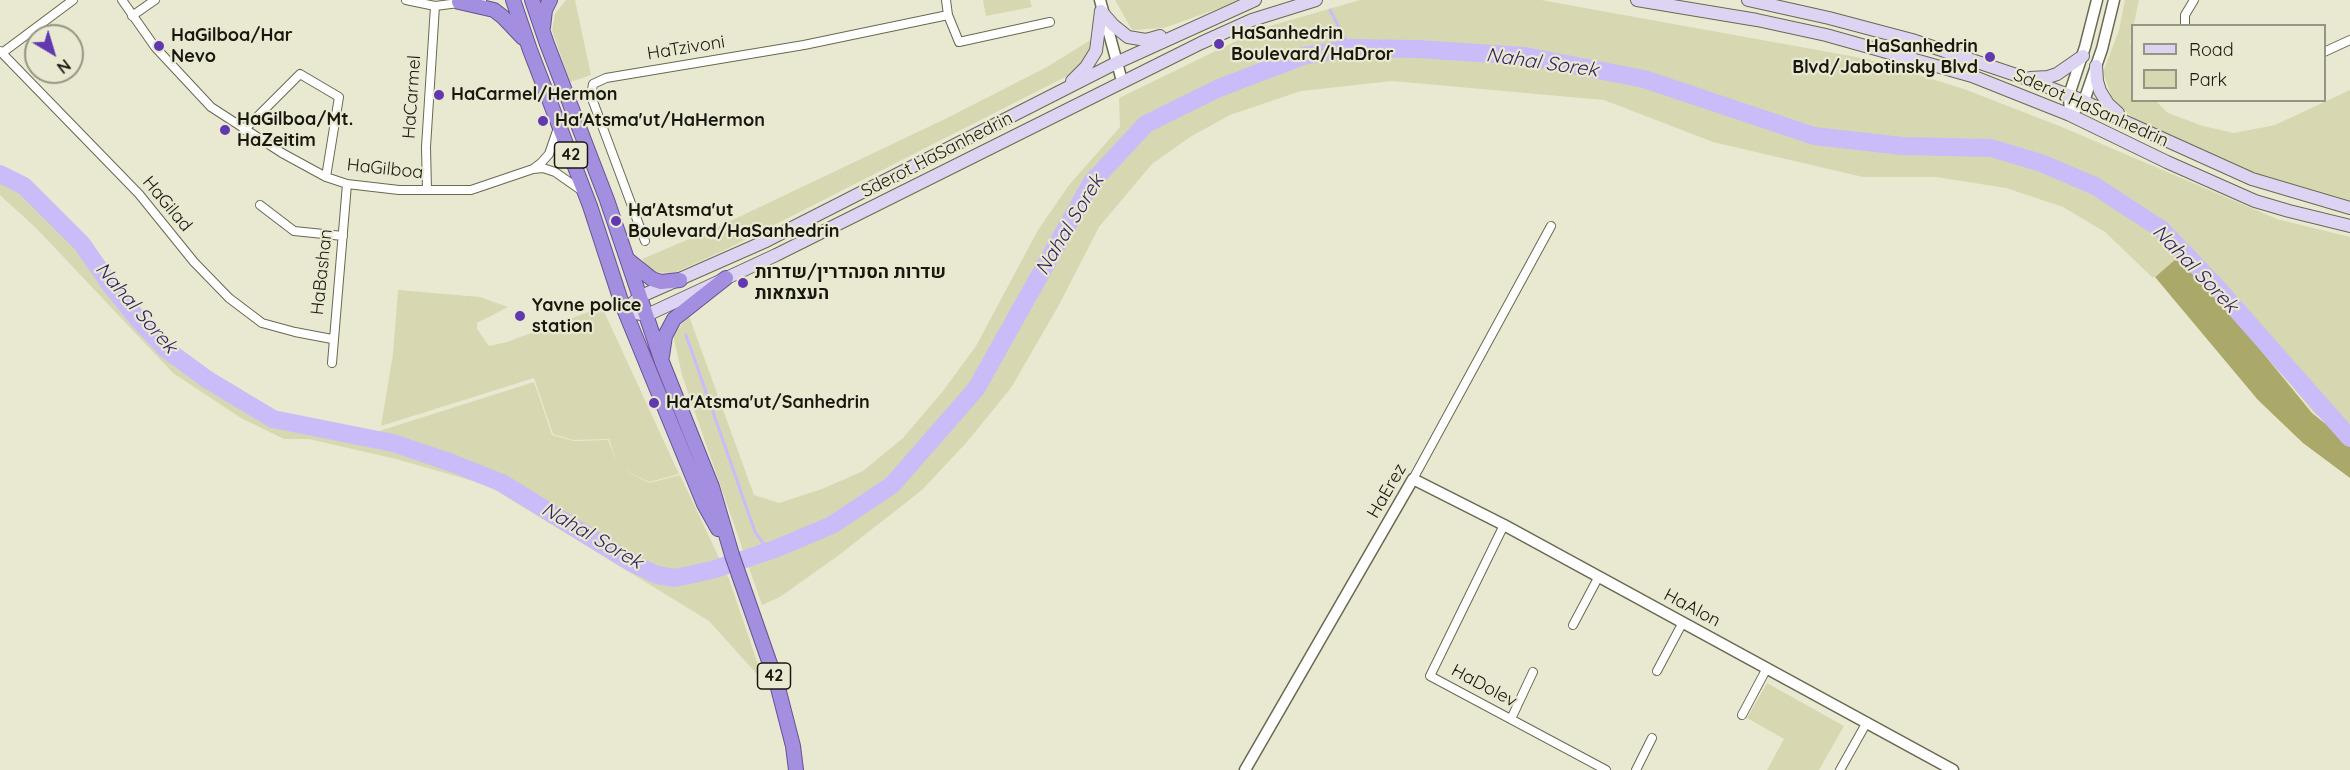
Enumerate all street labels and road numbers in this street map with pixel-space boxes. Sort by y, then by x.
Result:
street label: HaTzivoni [646,31,726,65]
street label: HaCarmel [398,54,426,140]
street label: Sderot HaSanhedrin [2010,64,2172,152]
street label: Sderot HaSanhedrin [858,107,1016,203]
road number: 42 [554,142,588,168]
street label: HaGilboa [346,154,424,184]
street label: HaGilad [138,172,196,236]
street label: HaBashan [307,228,337,316]
street label: HaErez [1363,460,1411,522]
street label: HaAlon [1660,584,1724,632]
street label: HaDolev [1447,660,1521,712]
road number: 42 [758,663,790,689]

